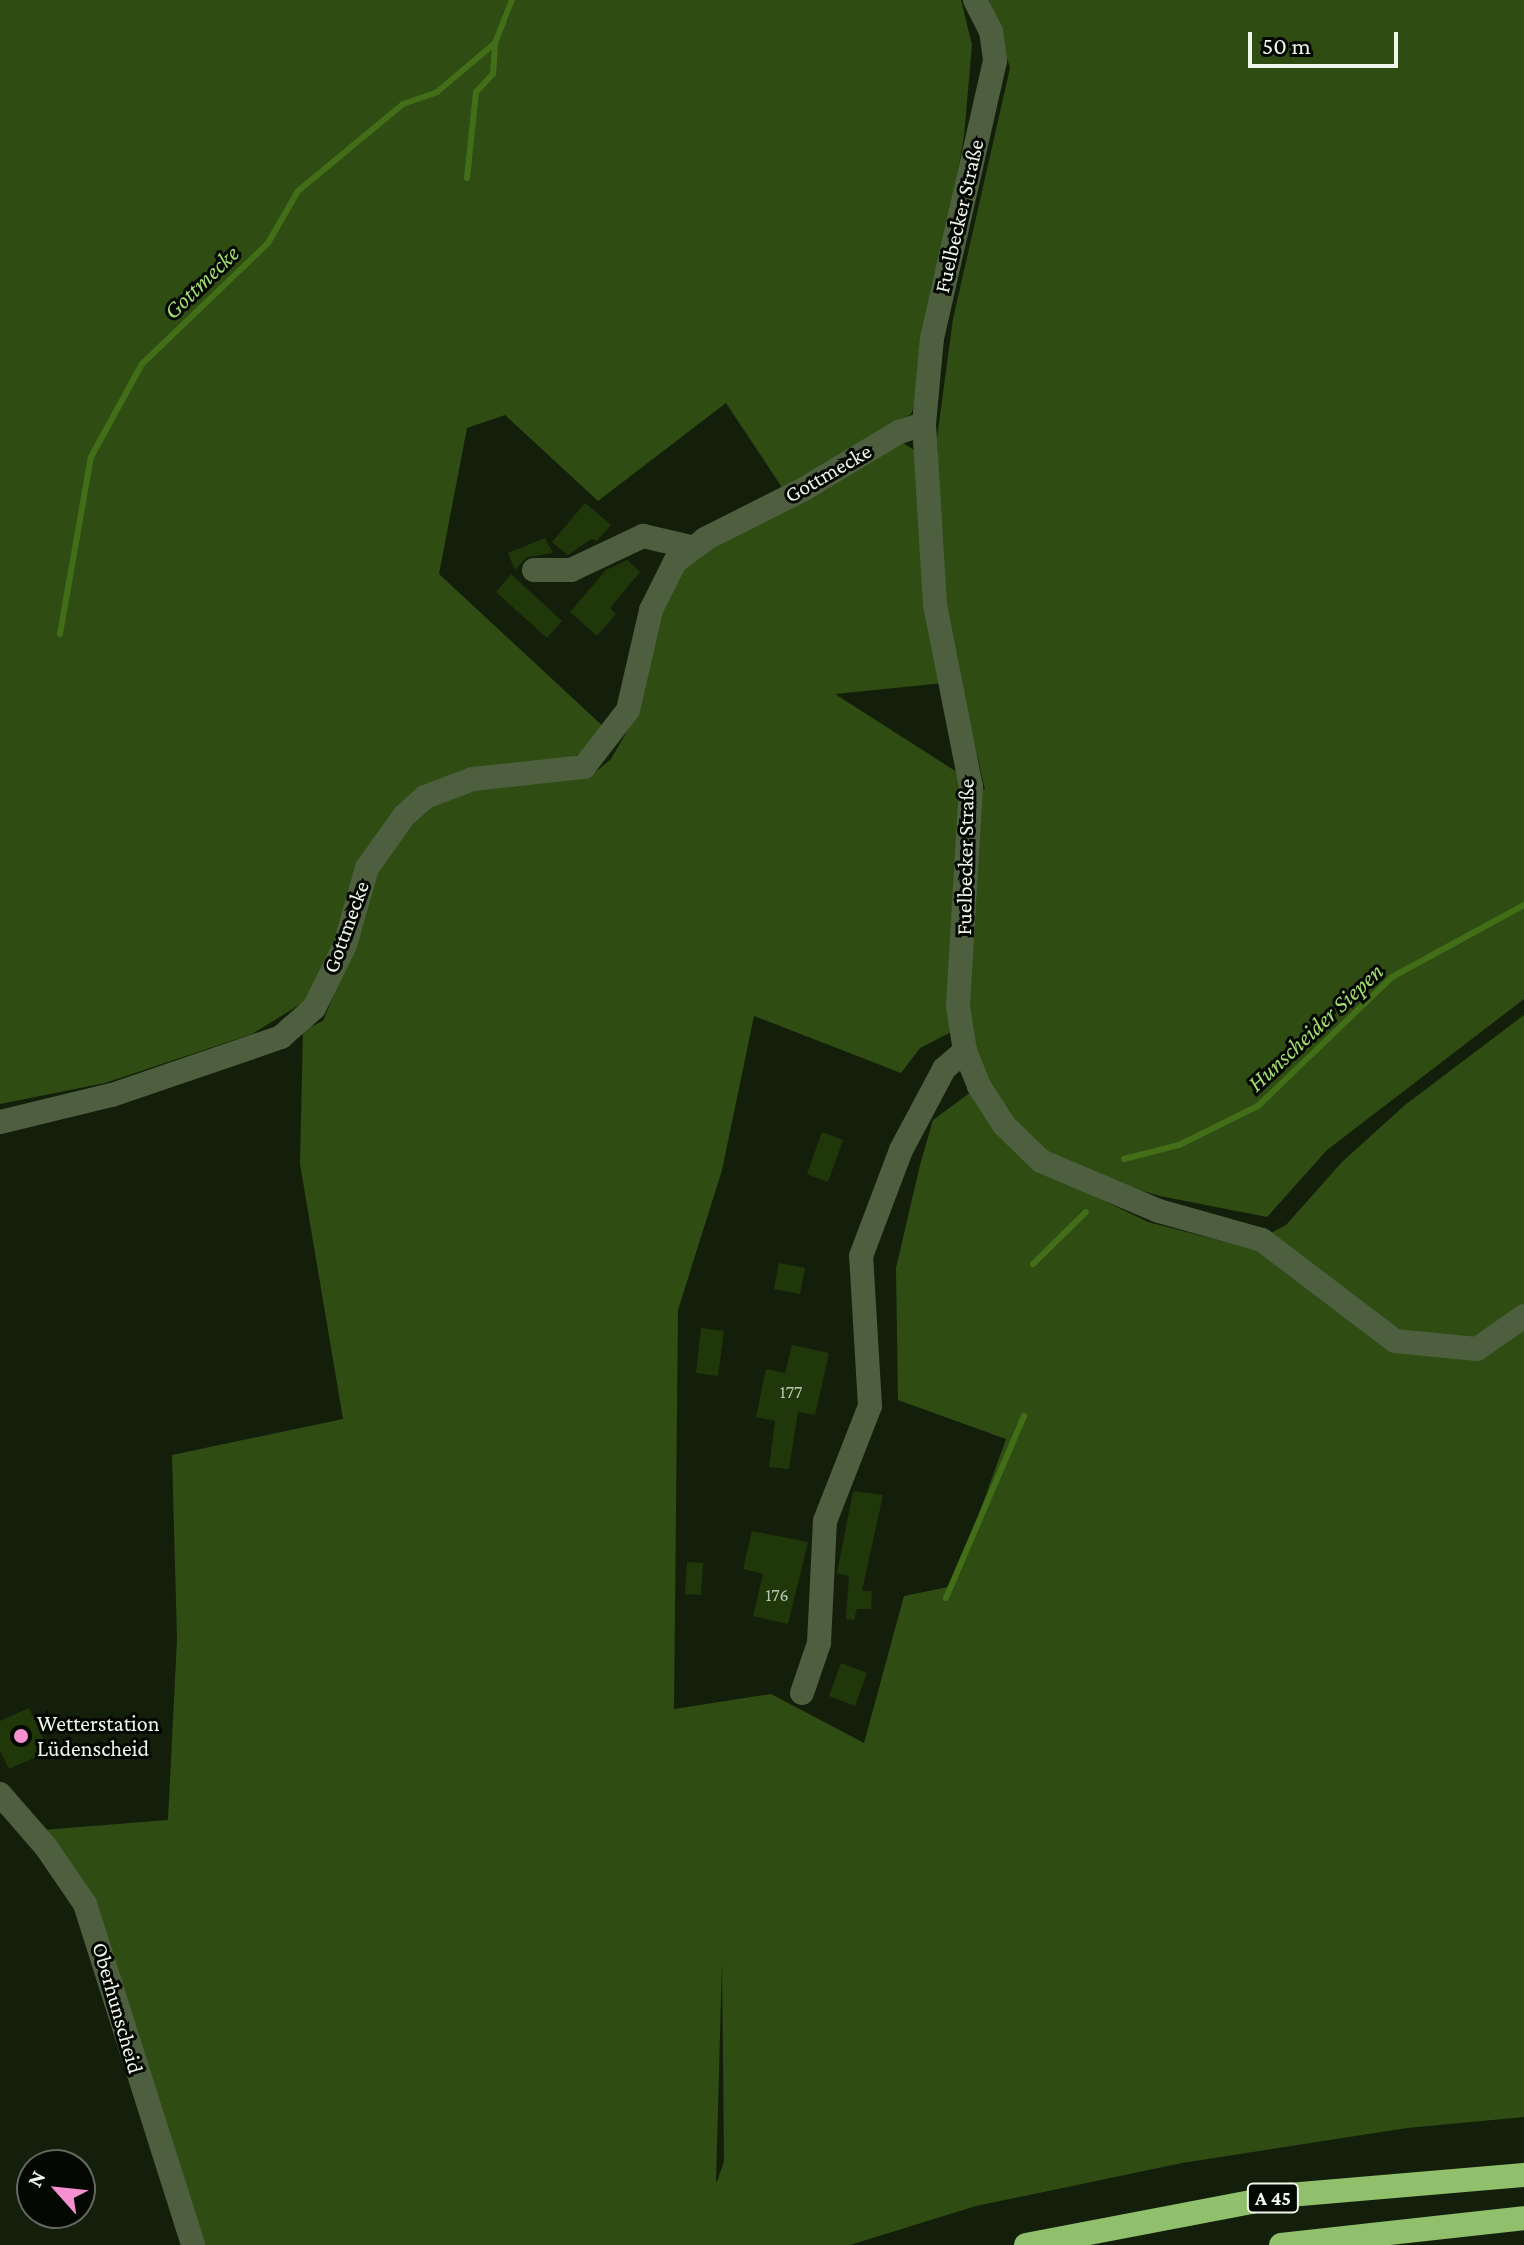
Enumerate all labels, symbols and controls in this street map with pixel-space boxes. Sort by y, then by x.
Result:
scale bar [1252,16,1402,66]
text: 50 m [1262,32,1311,59]
street label: Fuelbecker Straße [929,137,989,295]
water label: Gottmecke [157,239,245,325]
street label: Gottmecke [780,438,876,508]
street label: Fuelbecker Straße [950,778,980,936]
street label: Gottmecke [317,877,375,977]
water label: Hunscheider Siepen [1241,957,1389,1097]
house number: 177 [780,1381,802,1403]
house number: 176 [765,1584,789,1606]
place label: Wetterstation Lüdenscheid [37,1710,159,1762]
marker: Wetterstation Lüdenscheid [12,1727,30,1745]
street label: Oberhunscheid [87,1939,149,2077]
north arrow [16,2149,96,2229]
text: N [21,2166,50,2191]
road number: A 45 [1245,2182,1301,2214]

